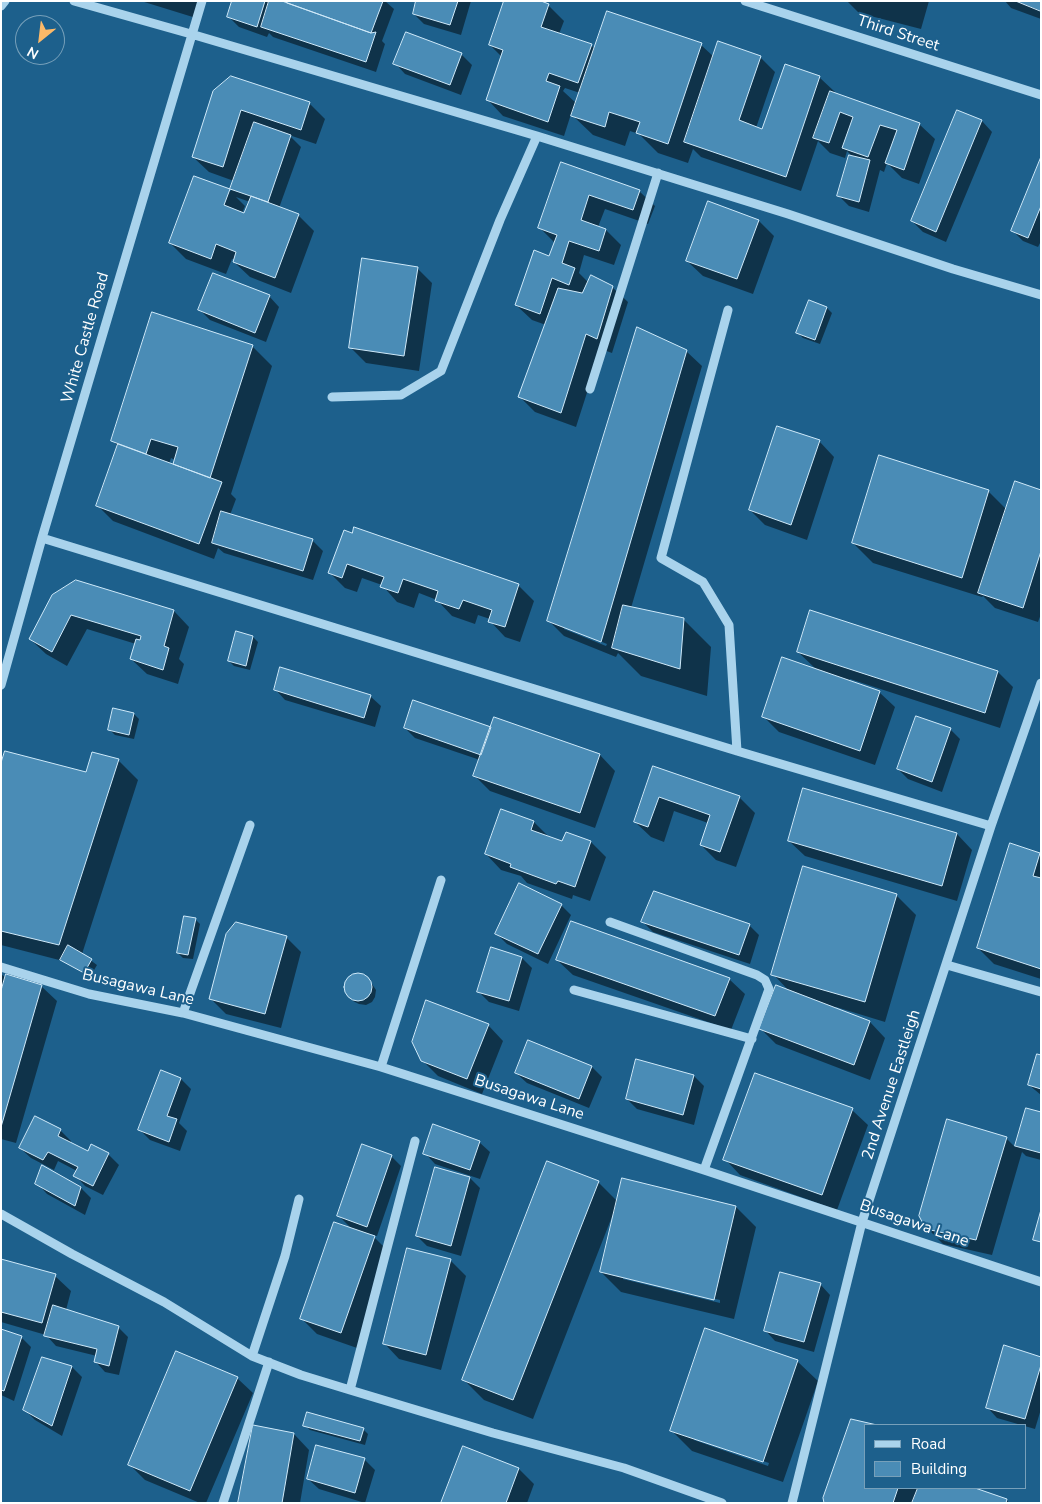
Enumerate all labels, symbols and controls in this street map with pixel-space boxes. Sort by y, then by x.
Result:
street label: Third Street [855,12,941,56]
north arrow [15,15,65,65]
text: N [24,42,42,64]
street label: White Castle Road [58,270,114,406]
street label: Busagawa Lane [80,966,196,1010]
street label: 2nd Avenue Eastleigh [859,1007,925,1163]
street label: Busagawa Lane [472,1071,586,1125]
street label: Busagawa Lane [857,1196,971,1252]
legend [864,1424,1027,1489]
text: Road [911,1434,946,1454]
text: Building [911,1459,967,1479]

